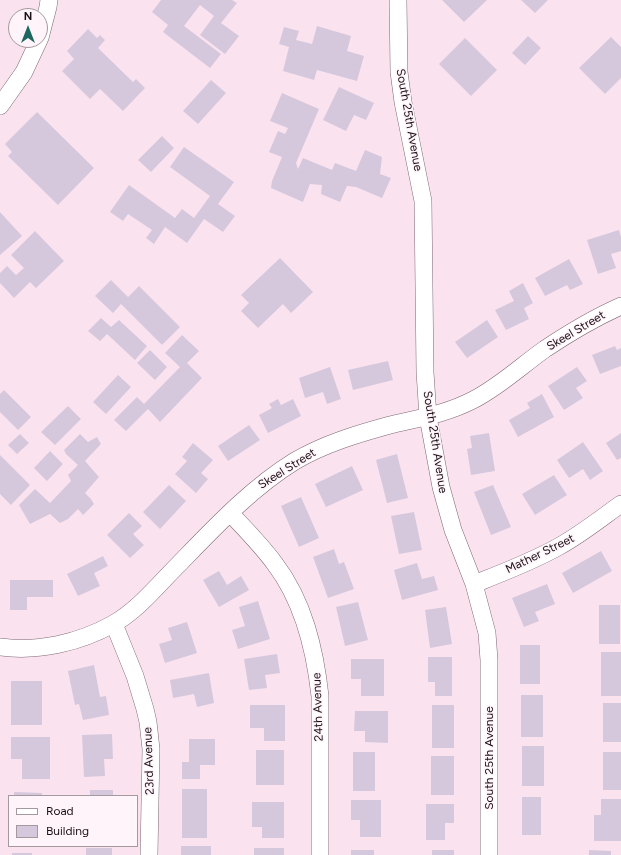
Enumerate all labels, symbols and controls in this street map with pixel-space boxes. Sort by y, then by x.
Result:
north arrow [8,8,48,48]
text: N [24,10,32,23]
street label: South 25th Avenue [393,68,425,172]
street label: Skeel Street [544,308,608,354]
street label: South 25th Avenue [420,390,450,494]
street label: Skeel Street [255,446,319,492]
street label: Mather Street [503,531,577,577]
street label: 24th Avenue [310,672,326,742]
street label: South 25th Avenue [482,706,496,810]
street label: 23rd Avenue [141,727,157,795]
legend [8,795,138,847]
text: Road [46,804,74,818]
text: Building [46,824,89,838]

